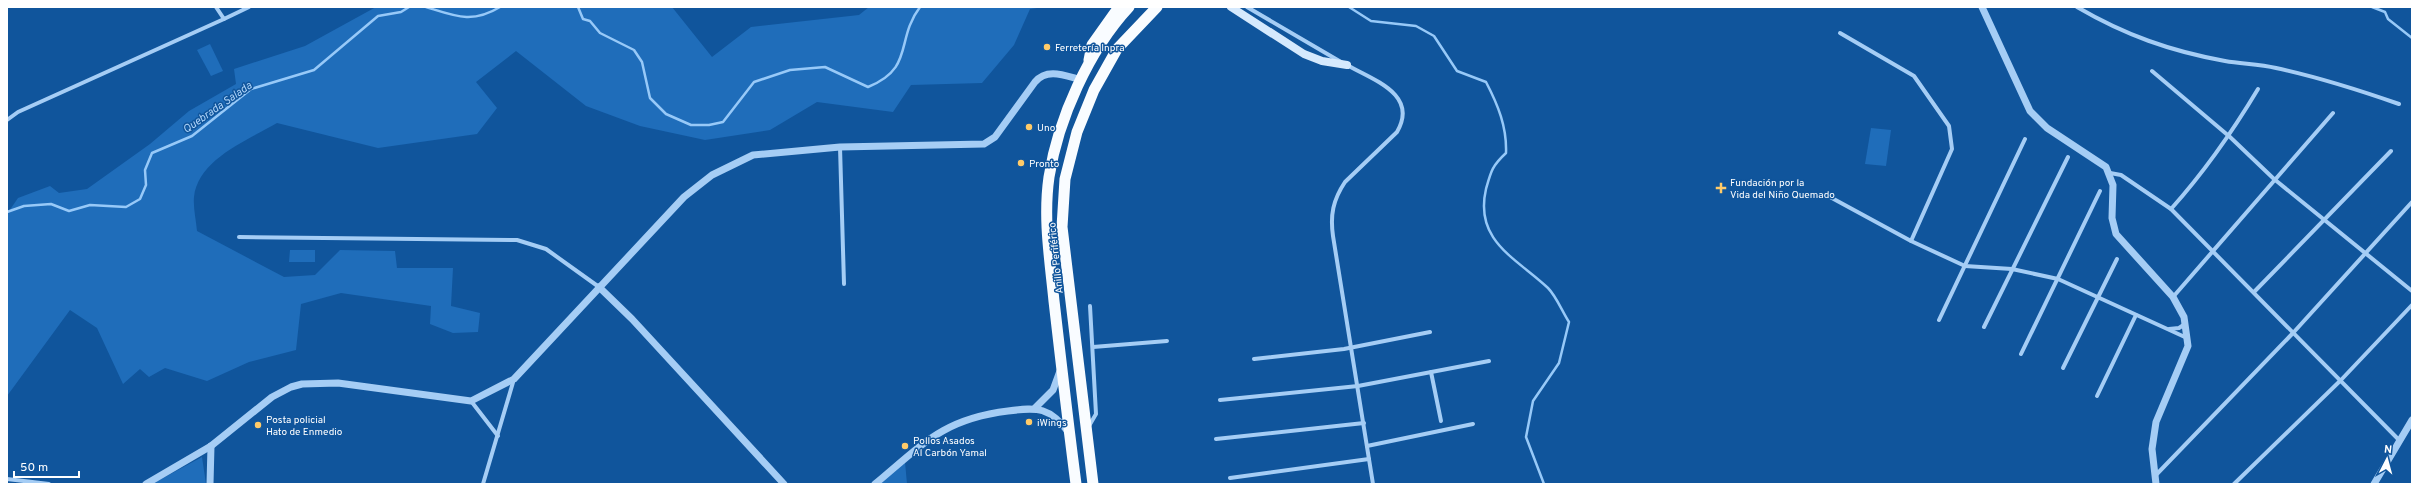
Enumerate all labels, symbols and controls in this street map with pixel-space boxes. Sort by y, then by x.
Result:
marker: Ferretería Inpra [1042,42,1052,52]
place label: Ferretería Inpra [1055,42,1124,55]
water label: Quebrada Salada [180,79,255,137]
marker: Uno [1024,122,1034,132]
place label: Uno [1037,122,1056,135]
marker: Pronto [1016,158,1026,168]
place label: Pronto [1029,158,1060,171]
place label: Fundación por la Vida del Niño Quemado [1730,177,1835,202]
marker: Fundación por la Vida del Niño Quemado [1715,182,1727,194]
street label: Anillo Periférico [1046,221,1067,294]
place label: Posta policial Hato de Enmedio [266,414,343,439]
marker: iWings [1024,417,1034,427]
place label: iWings [1037,417,1067,430]
marker: Posta policial Hato de Enmedio [253,420,263,430]
place label: Pollos Asados Al Carbón Yamal [913,435,987,460]
north arrow [2367,439,2407,479]
marker: Pollos Asados Al Carbón Yamal [900,441,910,451]
text: N [2383,443,2393,457]
scale bar [14,453,79,479]
text: 50 m [20,460,48,476]

